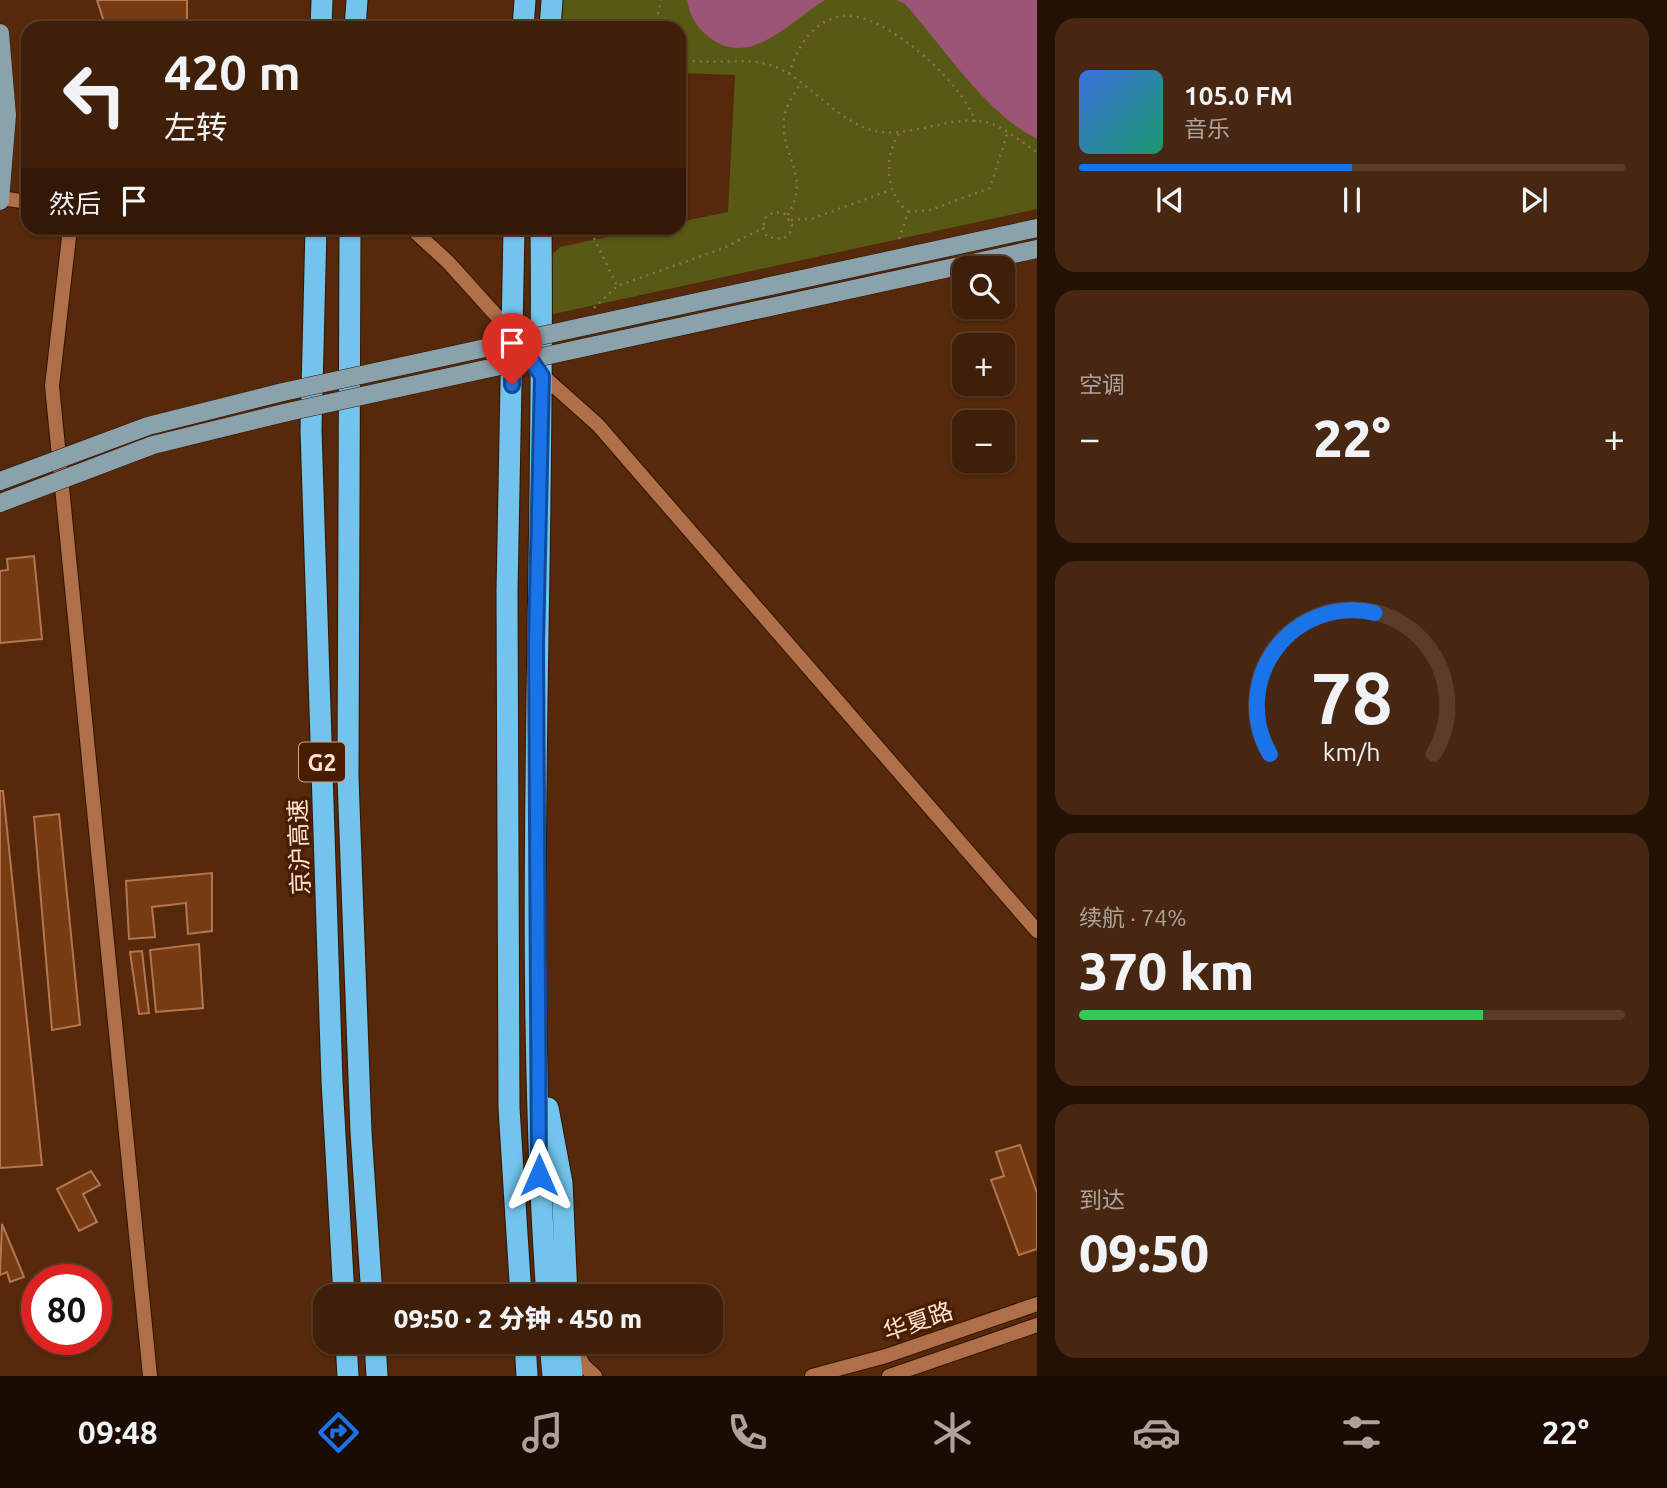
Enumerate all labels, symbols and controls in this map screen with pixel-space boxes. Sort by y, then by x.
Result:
text: 420 m [164,44,301,99]
icon: left [49,49,140,140]
text: 105.0 FM [1184,81,1293,110]
text: 左转 [164,109,228,145]
text: 音乐 [1184,116,1230,141]
icon: previous [1151,181,1189,219]
icon: pause [1333,181,1371,219]
icon: next [1515,181,1553,219]
icon: arrive [115,182,153,220]
text: 然后 [49,189,101,218]
map controls [952,256,1015,473]
button: search [952,256,1015,319]
pin [482,313,542,385]
icon: arrive [493,324,531,362]
button: + [952,333,1015,396]
text: 空调 [1079,372,1125,397]
text: 22° [1313,409,1391,467]
button: − [952,410,1015,473]
text: − [1079,417,1100,459]
text: + [1604,417,1625,459]
text: 78 [1311,656,1393,738]
text: km/h [1323,738,1381,766]
road number: G2 [299,742,345,782]
street label: 京沪高速 [284,799,314,895]
text: 续航 · 74% [1079,905,1186,930]
text: 370 km [1079,942,1254,1000]
position arrow [502,1138,576,1212]
text: 到达 [1079,1187,1125,1212]
text: 09:50 [1079,1224,1209,1282]
speed limit sign: 80 [21,1264,112,1355]
street label: 华夏路 [880,1297,956,1345]
text: 09:50 · 2 分钟 · 450 m [394,1304,642,1333]
icon: directions [314,1408,363,1457]
icon: music [518,1408,567,1457]
icon: phone [723,1408,772,1457]
icon: climate [928,1408,977,1457]
icon: car [1132,1408,1181,1457]
icon: filters [1337,1408,1386,1457]
text: 09:48 [78,1414,158,1450]
text: 22° [1542,1414,1589,1450]

